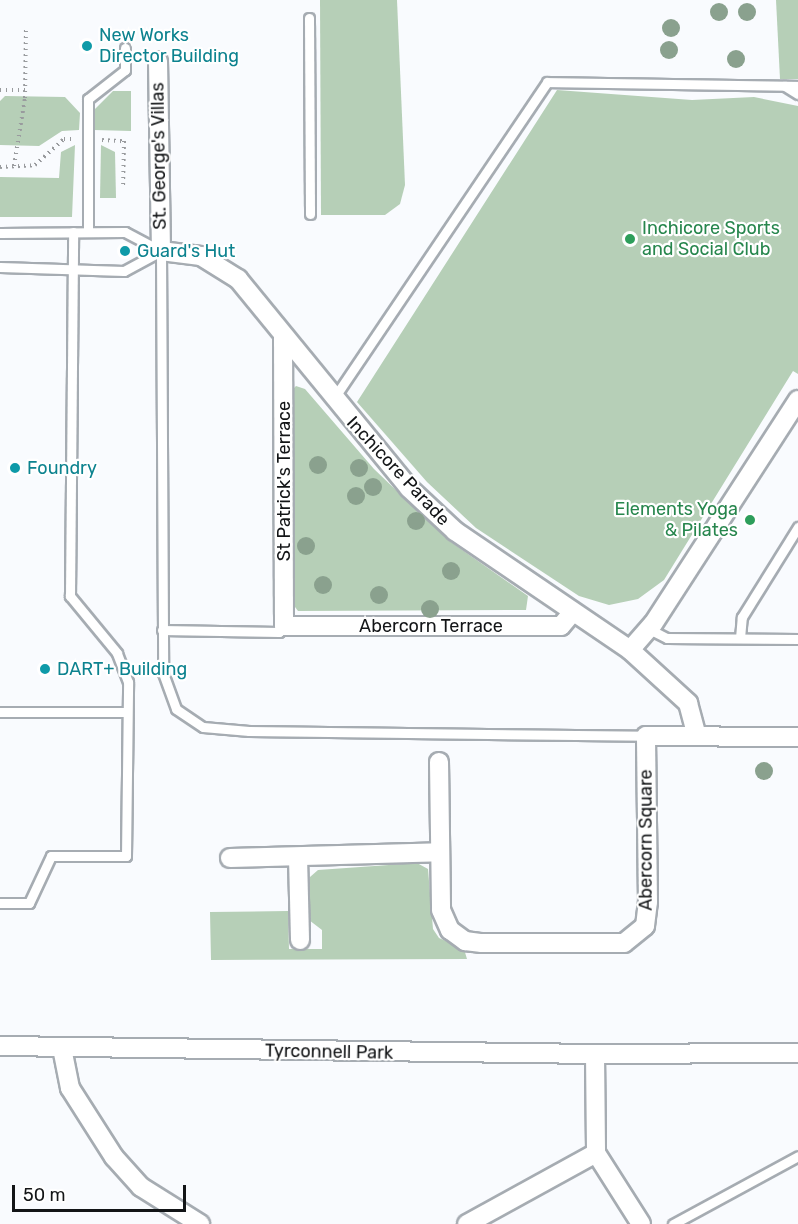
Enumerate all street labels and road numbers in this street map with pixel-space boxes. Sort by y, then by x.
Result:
street label: St. George's Villas [147,82,171,230]
street label: St Patrick's Terrace [273,401,295,561]
street label: Inchicore Parade [342,412,454,530]
street label: Abercorn Terrace [359,615,503,637]
street label: Abercorn Square [635,769,657,911]
street label: Tyrconnell Park [265,1040,393,1064]

